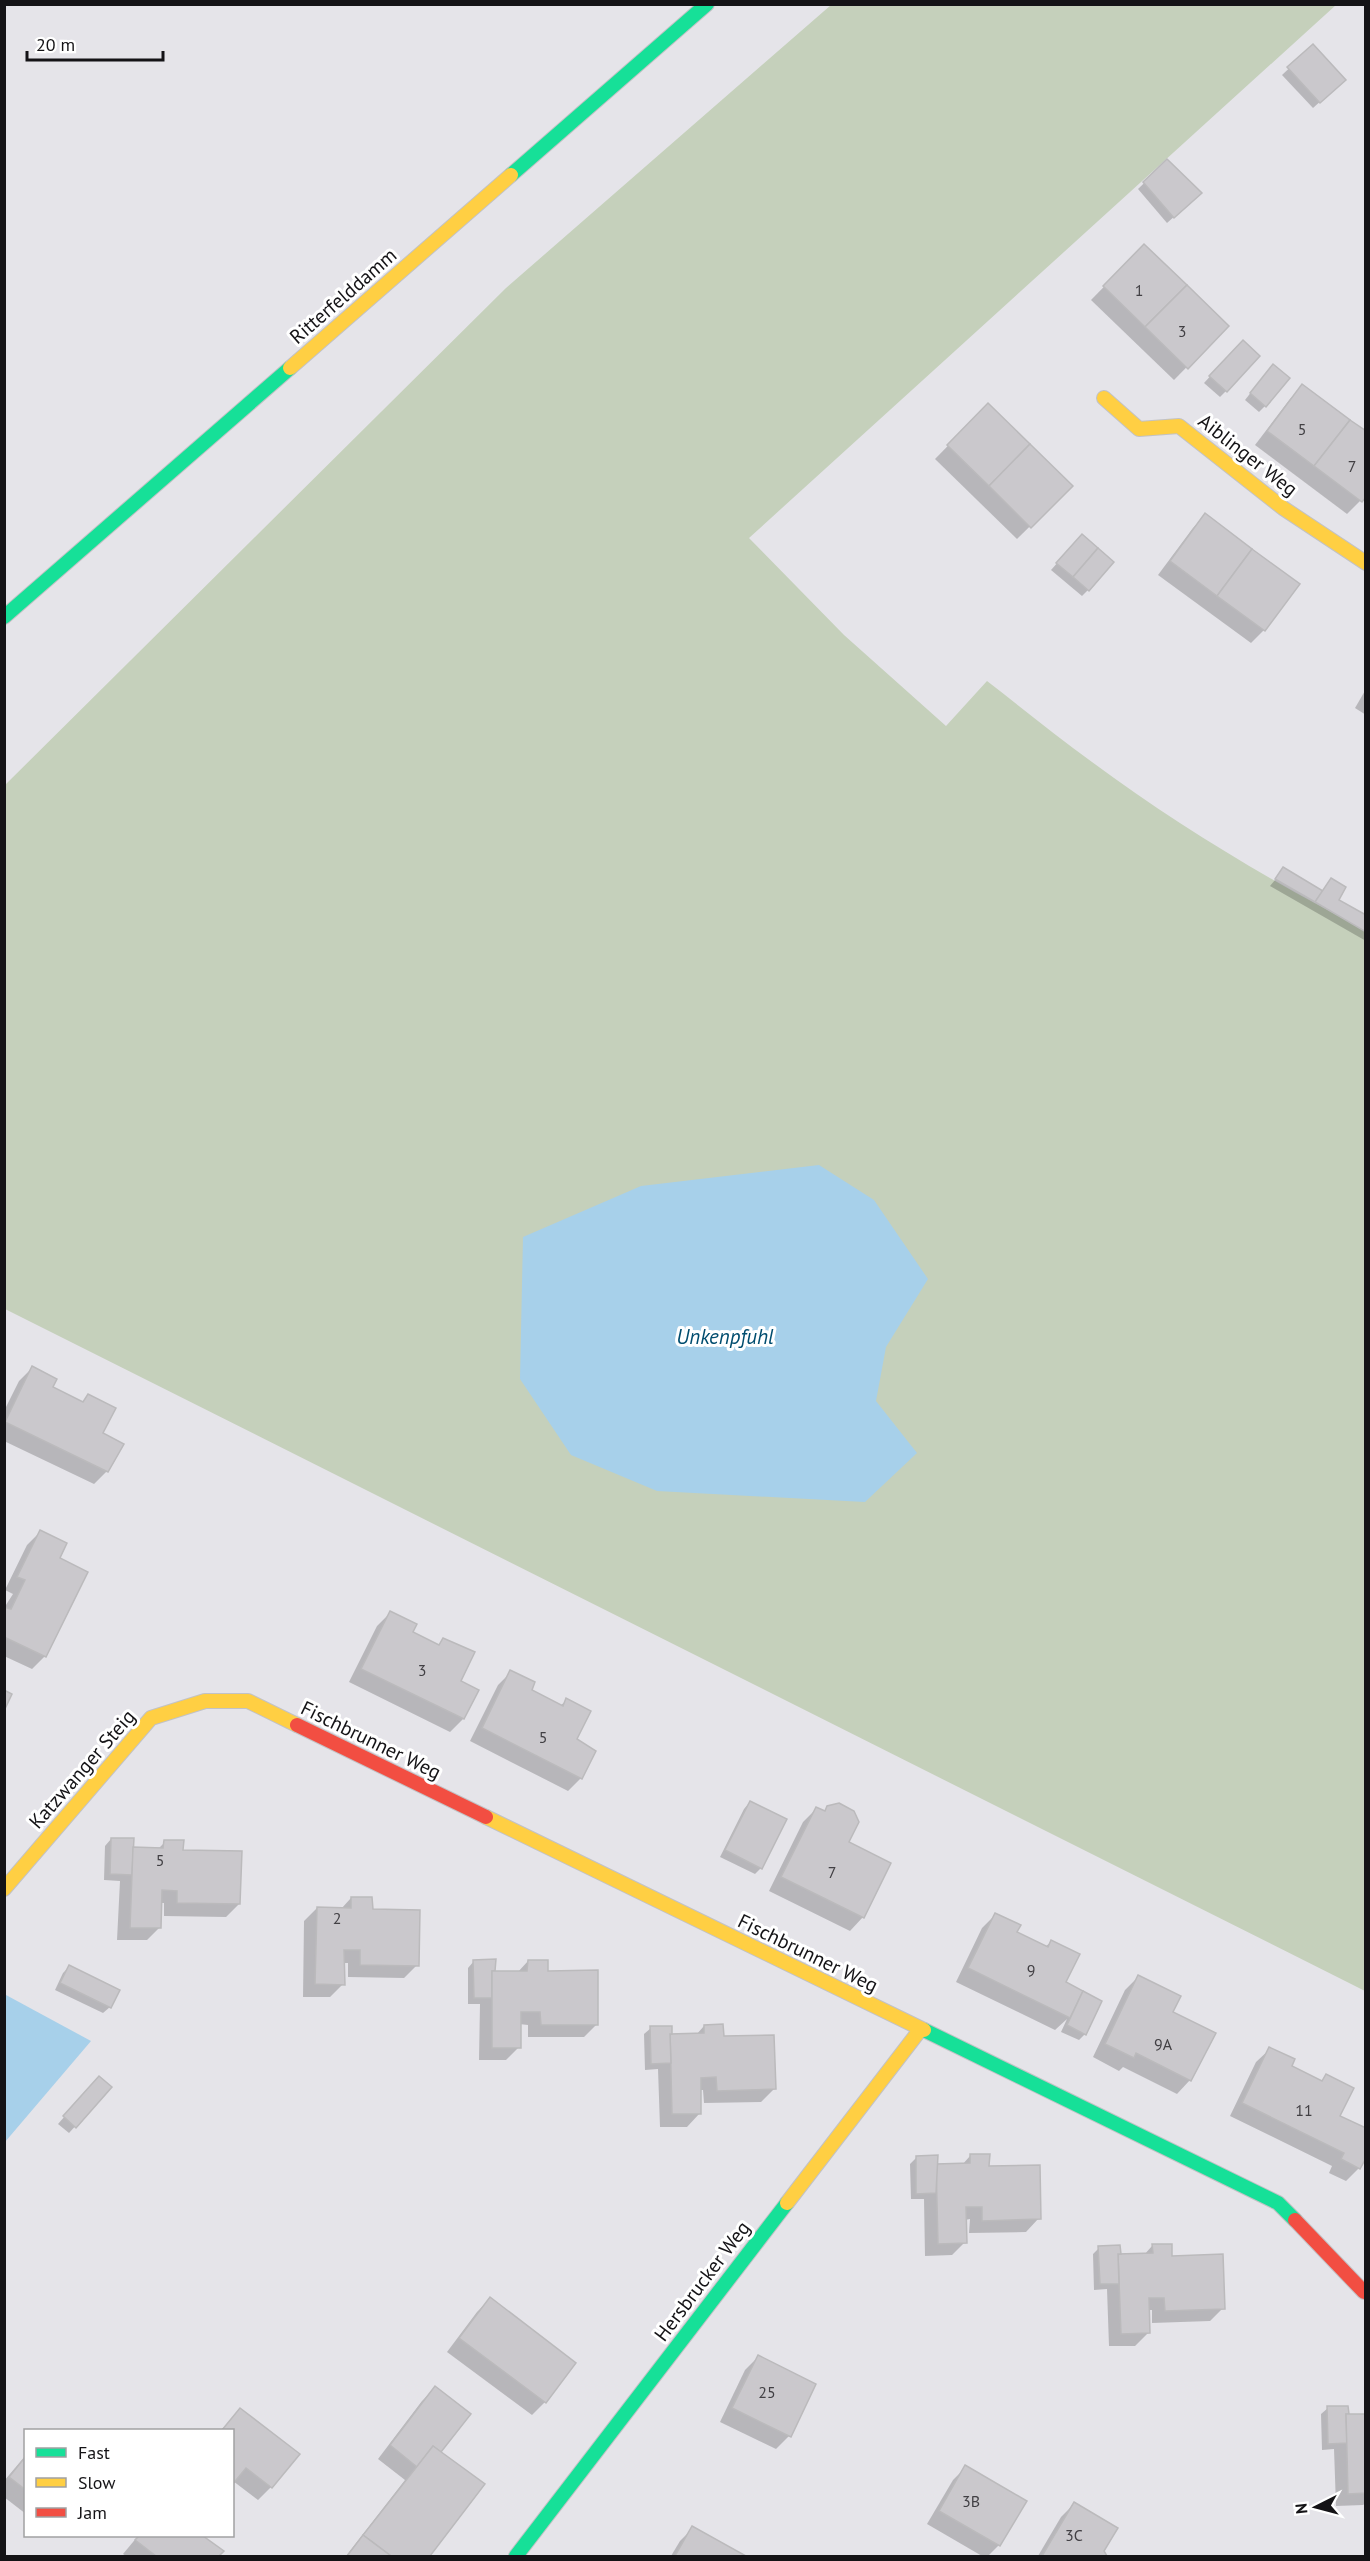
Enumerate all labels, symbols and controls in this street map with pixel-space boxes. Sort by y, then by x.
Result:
scale bar [27,24,164,62]
text: 20 m [36,33,75,56]
street label: Ritterfelddamm [284,242,402,350]
house number: 1 [1135,280,1143,300]
house number: 3 [1178,321,1186,341]
street label: Aiblinger Weg [1193,408,1303,502]
house number: 5 [1298,419,1306,439]
house number: 7 [1348,456,1356,476]
water label: Unkenpfuhl [676,1323,774,1350]
house number: 3 [418,1660,426,1680]
street label: Fischbrunner Weg [297,1695,445,1785]
street label: Katzwanger Steig [23,1704,141,1834]
house number: 5 [539,1727,547,1747]
house number: 5 [156,1850,164,1870]
house number: 7 [828,1862,836,1882]
house number: 2 [333,1908,341,1928]
street label: Fischbrunner Weg [734,1908,882,1998]
house number: 9 [1027,1960,1035,1980]
house number: 9A [1154,2034,1173,2054]
house number: 11 [1295,2100,1313,2120]
street label: Hersbrucker Weg [648,2216,756,2346]
house number: 25 [758,2382,776,2402]
legend [24,2429,234,2537]
text: Fast [78,2441,110,2464]
text: Slow [78,2471,116,2494]
north arrow [1286,2477,1346,2537]
house number: 3B [962,2491,980,2511]
text: Jam [77,2501,107,2524]
text: N [1291,2502,1312,2515]
house number: 3C [1065,2525,1083,2545]

